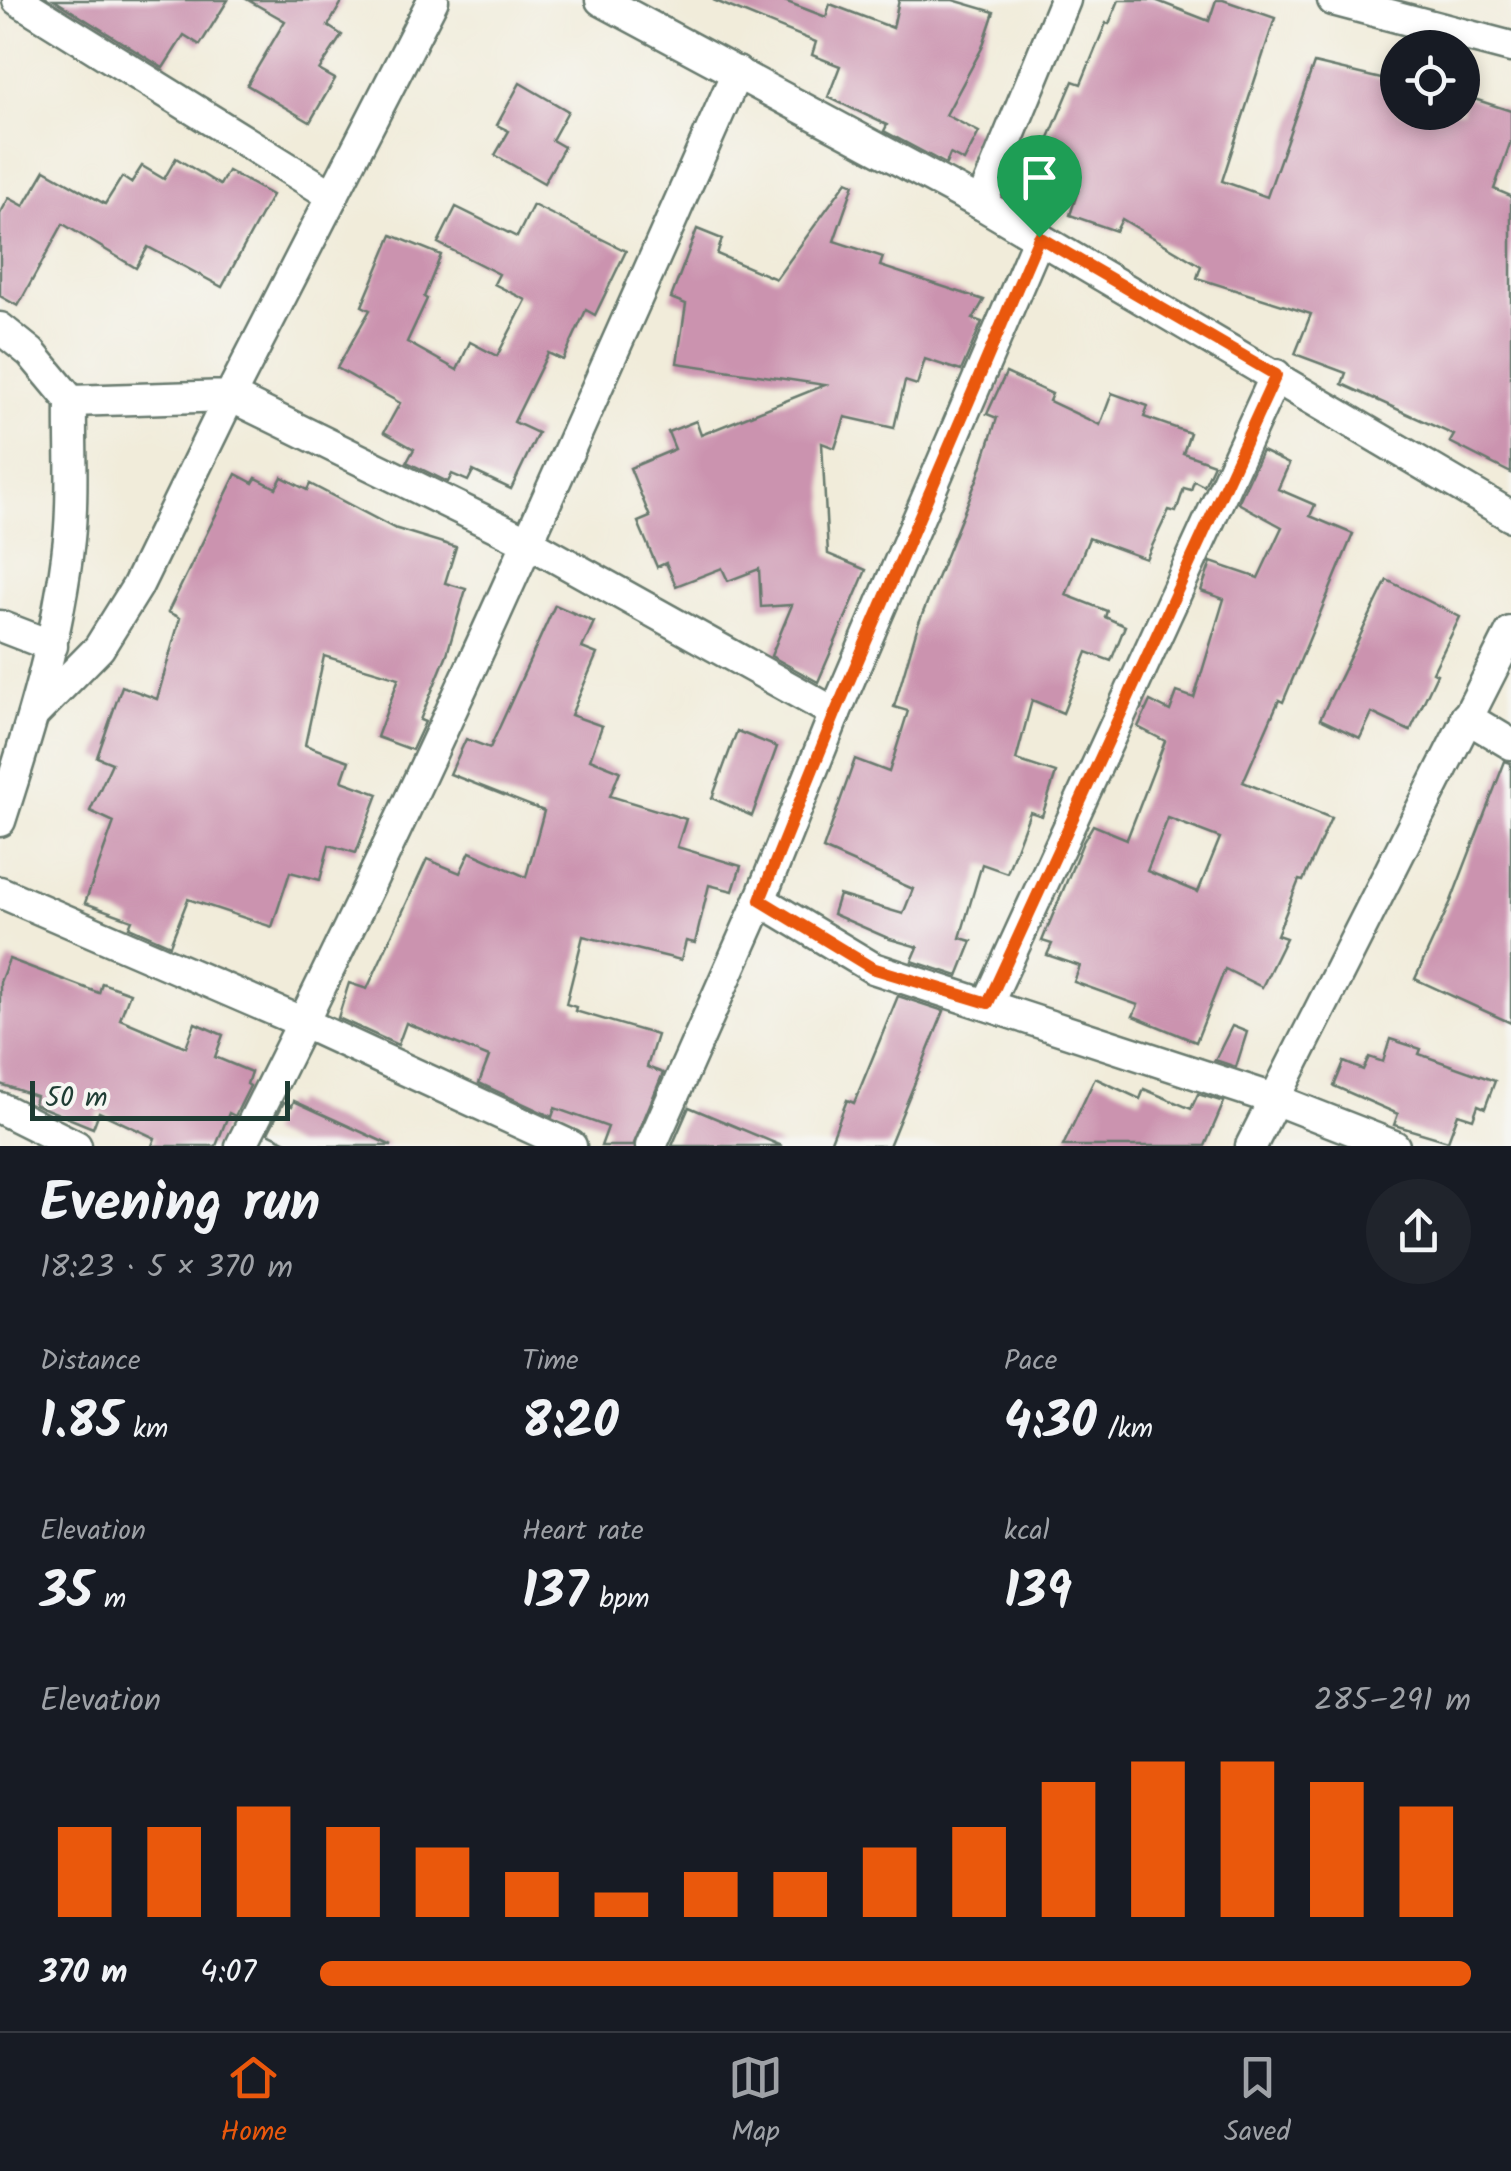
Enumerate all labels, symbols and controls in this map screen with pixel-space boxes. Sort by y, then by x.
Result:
map controls [1380,30,1480,130]
button: locate [1380,30,1480,130]
pin [997,135,1082,238]
icon: arrive [1012,150,1067,205]
scale bar [30,1076,290,1120]
text: 50 m [45,1076,108,1121]
text: Evening run [40,1162,320,1249]
button: share [1366,1179,1471,1284]
text: 18:23 · 5 × 370 m [40,1243,293,1294]
text: Distance [40,1339,141,1384]
text: Time [522,1339,579,1384]
text: Pace [1004,1339,1057,1384]
text: 1.85 [40,1384,122,1464]
text: 8:20 [522,1384,619,1464]
text: 4:30 [1004,1384,1097,1464]
text: km [122,1407,168,1452]
text: /km [1097,1407,1153,1452]
text: Elevation [40,1509,146,1554]
text: Heart rate [522,1509,644,1554]
text: kcal [1004,1509,1050,1554]
text: 35 [40,1554,93,1634]
text: 137 [522,1554,588,1634]
text: 139 [1004,1554,1072,1634]
text: m [93,1577,126,1622]
text: bpm [588,1577,650,1622]
text: Elevation [40,1676,161,1727]
text: 285–291 m [1314,1676,1471,1727]
text: 370 m [40,1948,128,1999]
text: 4:07 [200,1948,256,1999]
tab: Home [221,2050,287,2155]
tab: Map [728,2050,783,2155]
tab: Saved [1224,2050,1290,2155]

